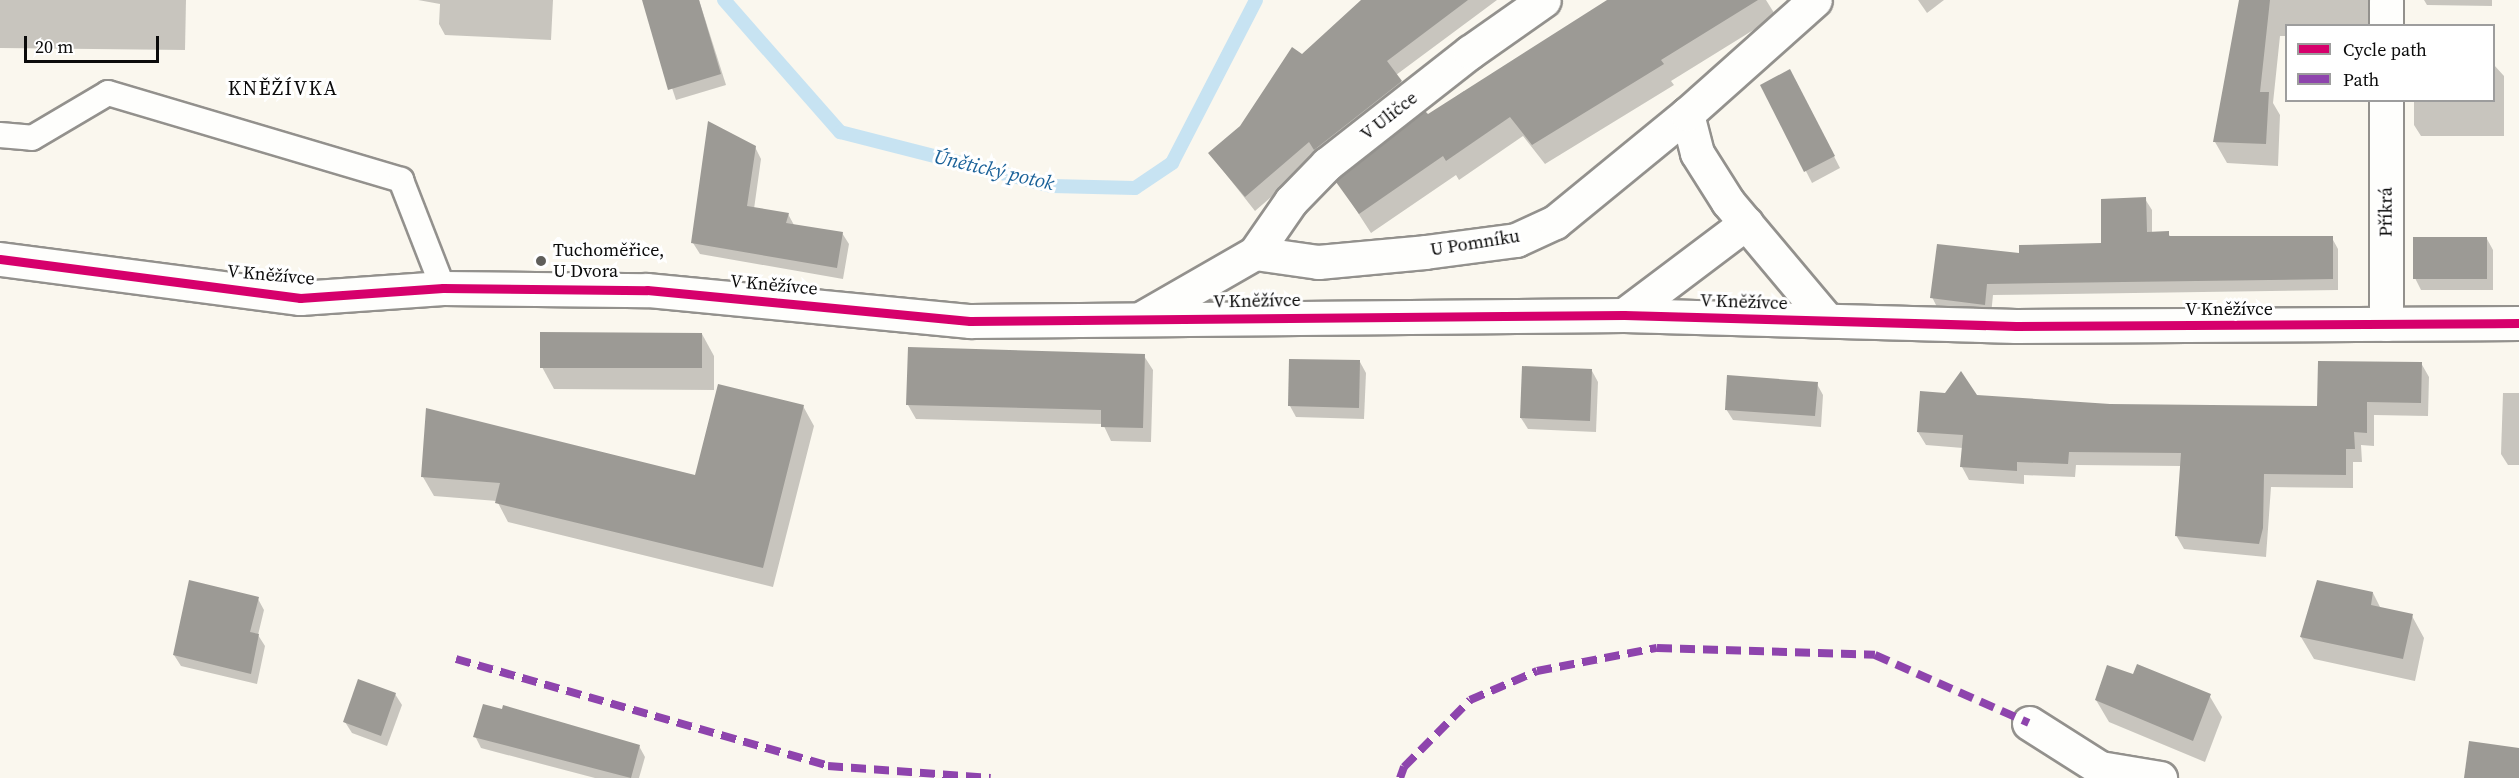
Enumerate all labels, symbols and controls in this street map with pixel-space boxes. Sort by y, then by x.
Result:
scale bar [27,24,162,62]
legend [2285,24,2495,102]
text: 20 m [35,34,73,59]
text: Cycle path [2343,37,2427,62]
text: Path [2343,67,2379,92]
district label: KNĚŽÍVKA [228,76,338,100]
street label: V Uličce [1356,87,1422,145]
water label: Únětický potok [931,144,1057,196]
street label: Příkrá [2375,187,2397,237]
street label: U Pomníku [1429,225,1521,261]
place label: Tuchoměřice, U Dvora [553,240,664,282]
marker: Tuchoměřice, U Dvora [534,254,548,268]
street label: V Kněžívce [226,260,316,290]
street label: V Kněžívce [729,270,819,300]
street label: V Kněžívce [1213,289,1301,313]
street label: V Kněžívce [1699,290,1789,314]
street label: V Kněžívce [2185,298,2273,320]

